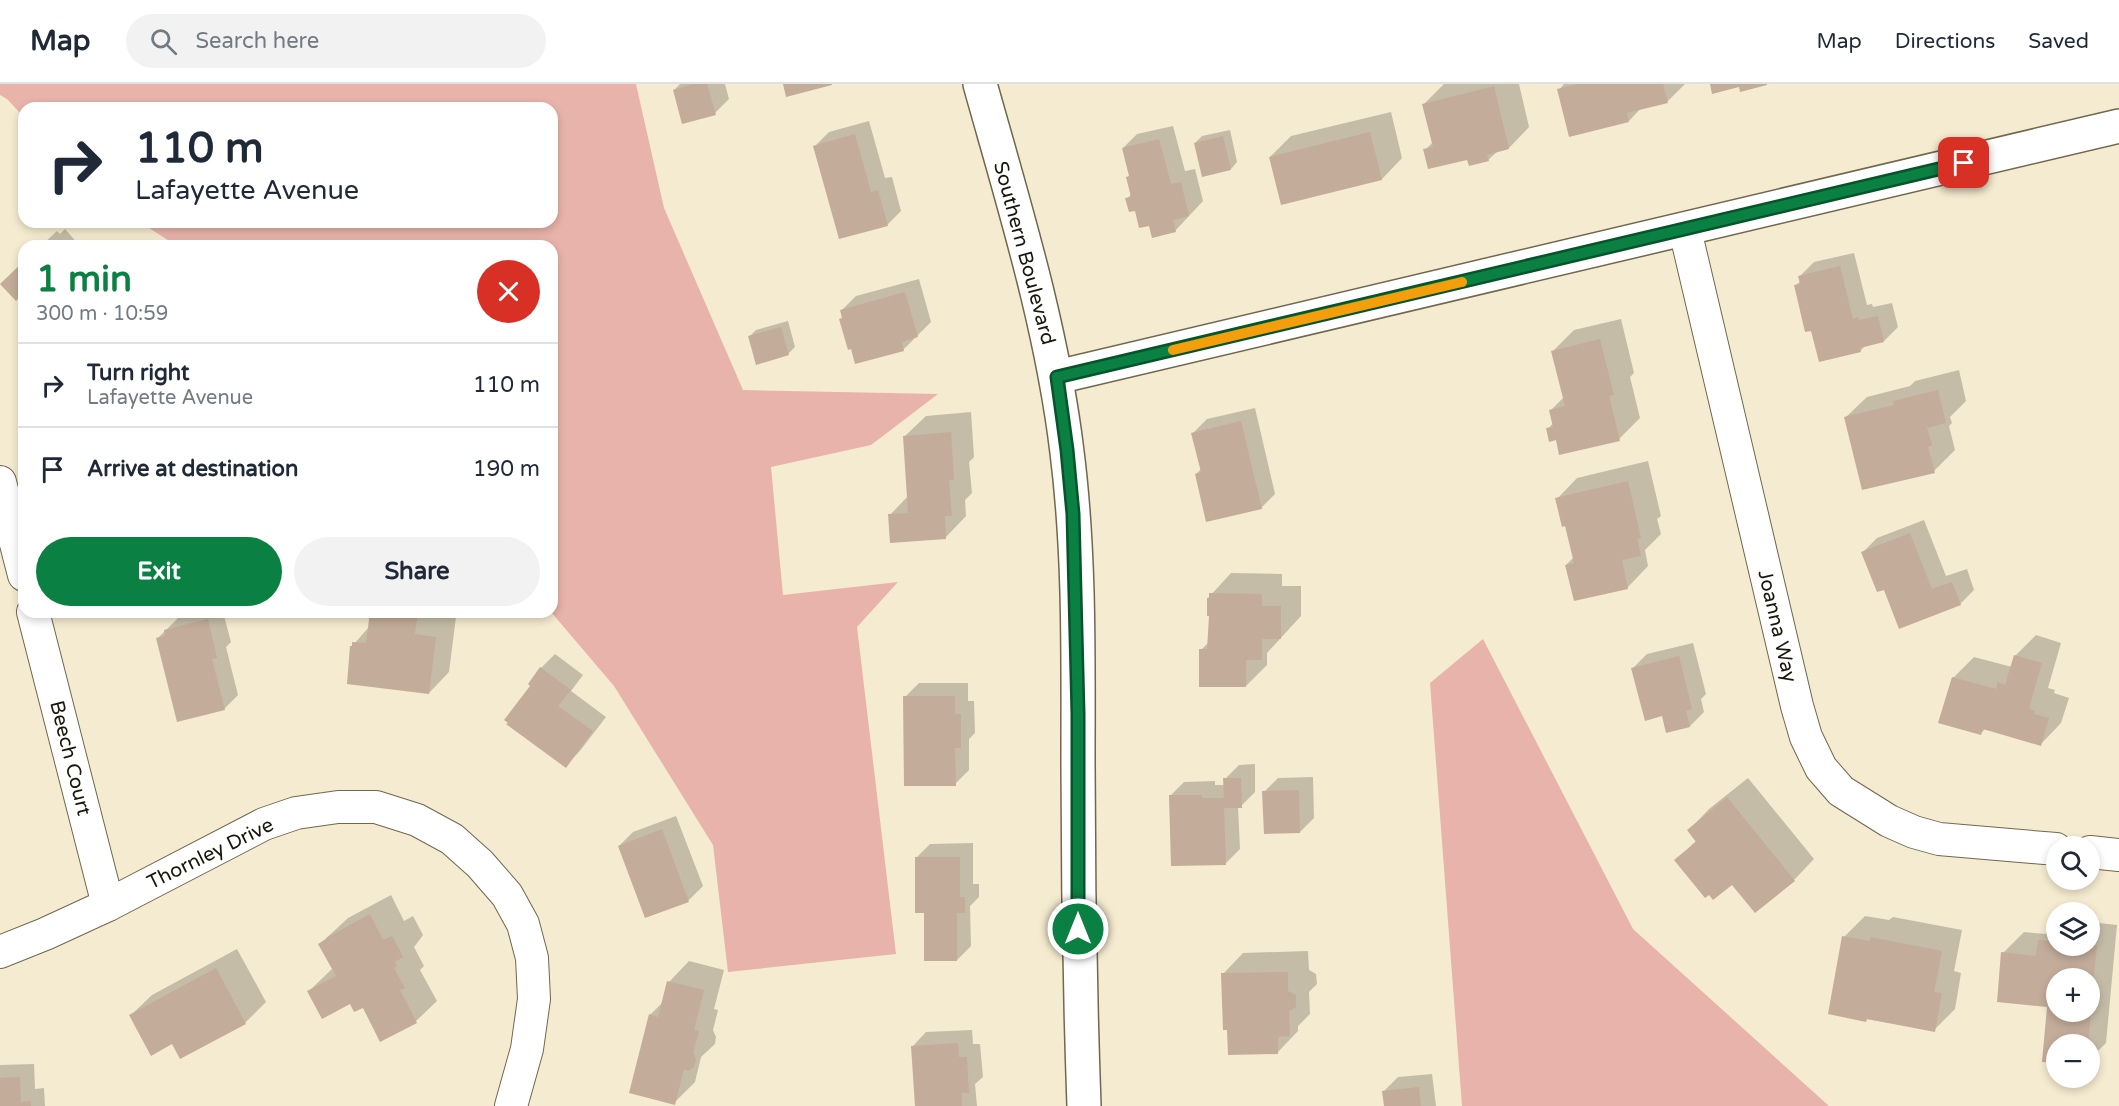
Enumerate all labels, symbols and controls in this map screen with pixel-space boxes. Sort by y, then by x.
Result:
search box [126,14,546,68]
text: Map [30,24,90,58]
icon: search [147,25,180,58]
text: Search here [195,28,319,54]
text: Map [1816,29,1862,54]
text: Directions [1895,29,1995,54]
text: Saved [2028,29,2089,54]
text: 110 m [135,123,264,174]
icon: right [36,126,114,204]
pin [1938,137,1989,188]
icon: arrive [1947,146,1980,179]
street label: Southern Boulevard [988,159,1060,348]
text: Lafayette Avenue [135,174,359,207]
text: 1 min [36,258,132,301]
button: close [477,260,540,323]
text: 300 m · 10:59 [36,302,168,326]
text: Turn right [87,360,189,386]
icon: right [36,369,69,402]
text: 110 m [473,372,540,398]
text: Lafayette Avenue [87,386,253,410]
icon: arrive [36,453,69,486]
text: Arrive at destination [87,456,298,482]
text: 190 m [473,456,540,482]
button: Exit [36,537,282,606]
button: Share [294,537,540,606]
street label: Joanna Way [1752,568,1802,685]
street label: Beech Court [44,698,96,819]
street label: Thornley Drive [143,813,278,895]
map controls [2046,836,2100,1088]
button: search [2046,836,2100,890]
position arrow [1046,897,1110,961]
button: layers [2046,902,2100,956]
button: + [2046,968,2100,1022]
button: − [2046,1034,2100,1088]

